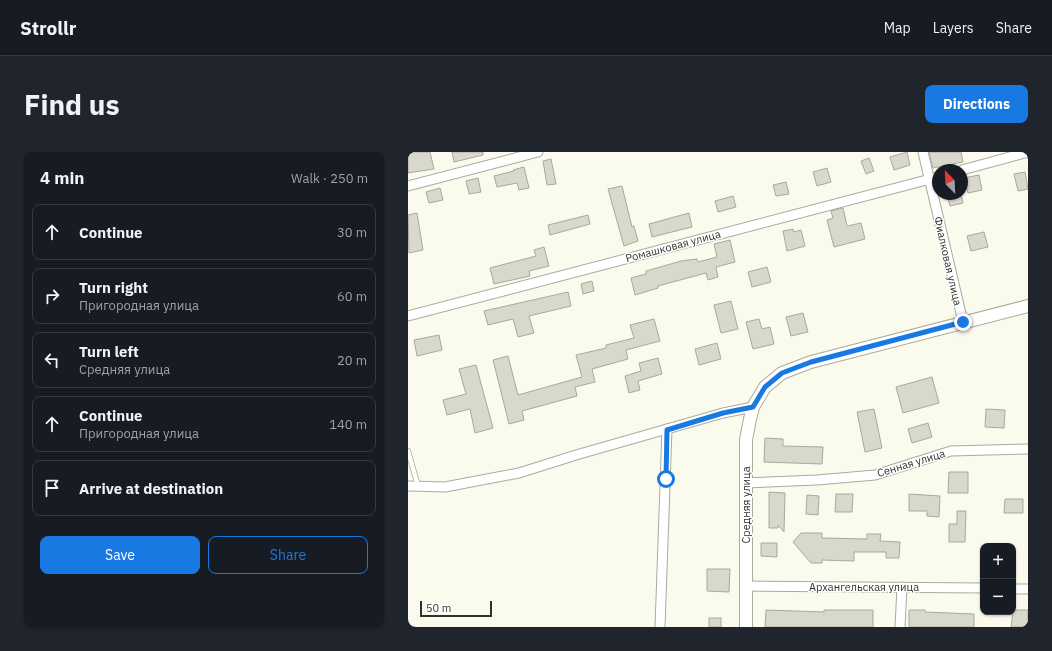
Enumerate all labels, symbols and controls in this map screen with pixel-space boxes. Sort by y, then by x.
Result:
text: Strollr [20,16,76,40]
text: Map [884,19,911,37]
text: Layers [933,19,974,37]
text: Share [996,19,1032,37]
button: Directions [925,85,1028,123]
text: Find us [24,86,120,123]
north arrow [932,164,968,200]
text: 4 min [40,167,84,189]
text: Walk · 250 m [291,170,368,187]
street label: Фиалковая улица [931,215,965,307]
icon: ahead [41,221,63,243]
text: Continue [79,223,143,242]
text: 30 m [337,224,367,241]
street label: Ромашковая улица [624,227,722,265]
text: Turn right [79,278,148,297]
icon: right [41,285,63,307]
text: 60 m [337,288,367,305]
text: Пригородная улица [79,297,199,314]
route end [954,313,972,331]
text: Turn left [79,342,139,361]
icon: left [41,349,63,371]
text: 20 m [337,352,367,369]
text: Средняя улица [79,361,170,378]
text: Continue [79,406,143,425]
icon: ahead [41,413,63,435]
text: 140 m [329,416,367,433]
text: Пригородная улица [79,425,199,442]
street label: Сенная улица [875,446,947,480]
street label: Средняя улица [739,466,753,544]
route start [657,470,675,488]
icon: arrive [41,477,63,499]
text: Arrive at destination [79,479,223,498]
button: Save [40,536,200,574]
button: Share [208,536,368,574]
map controls [980,543,1016,615]
button: + [980,543,1016,579]
button: − [980,579,1016,615]
street label: Архангельская улица [809,580,919,594]
scale bar [420,599,492,618]
text: 50 m [426,601,451,615]

